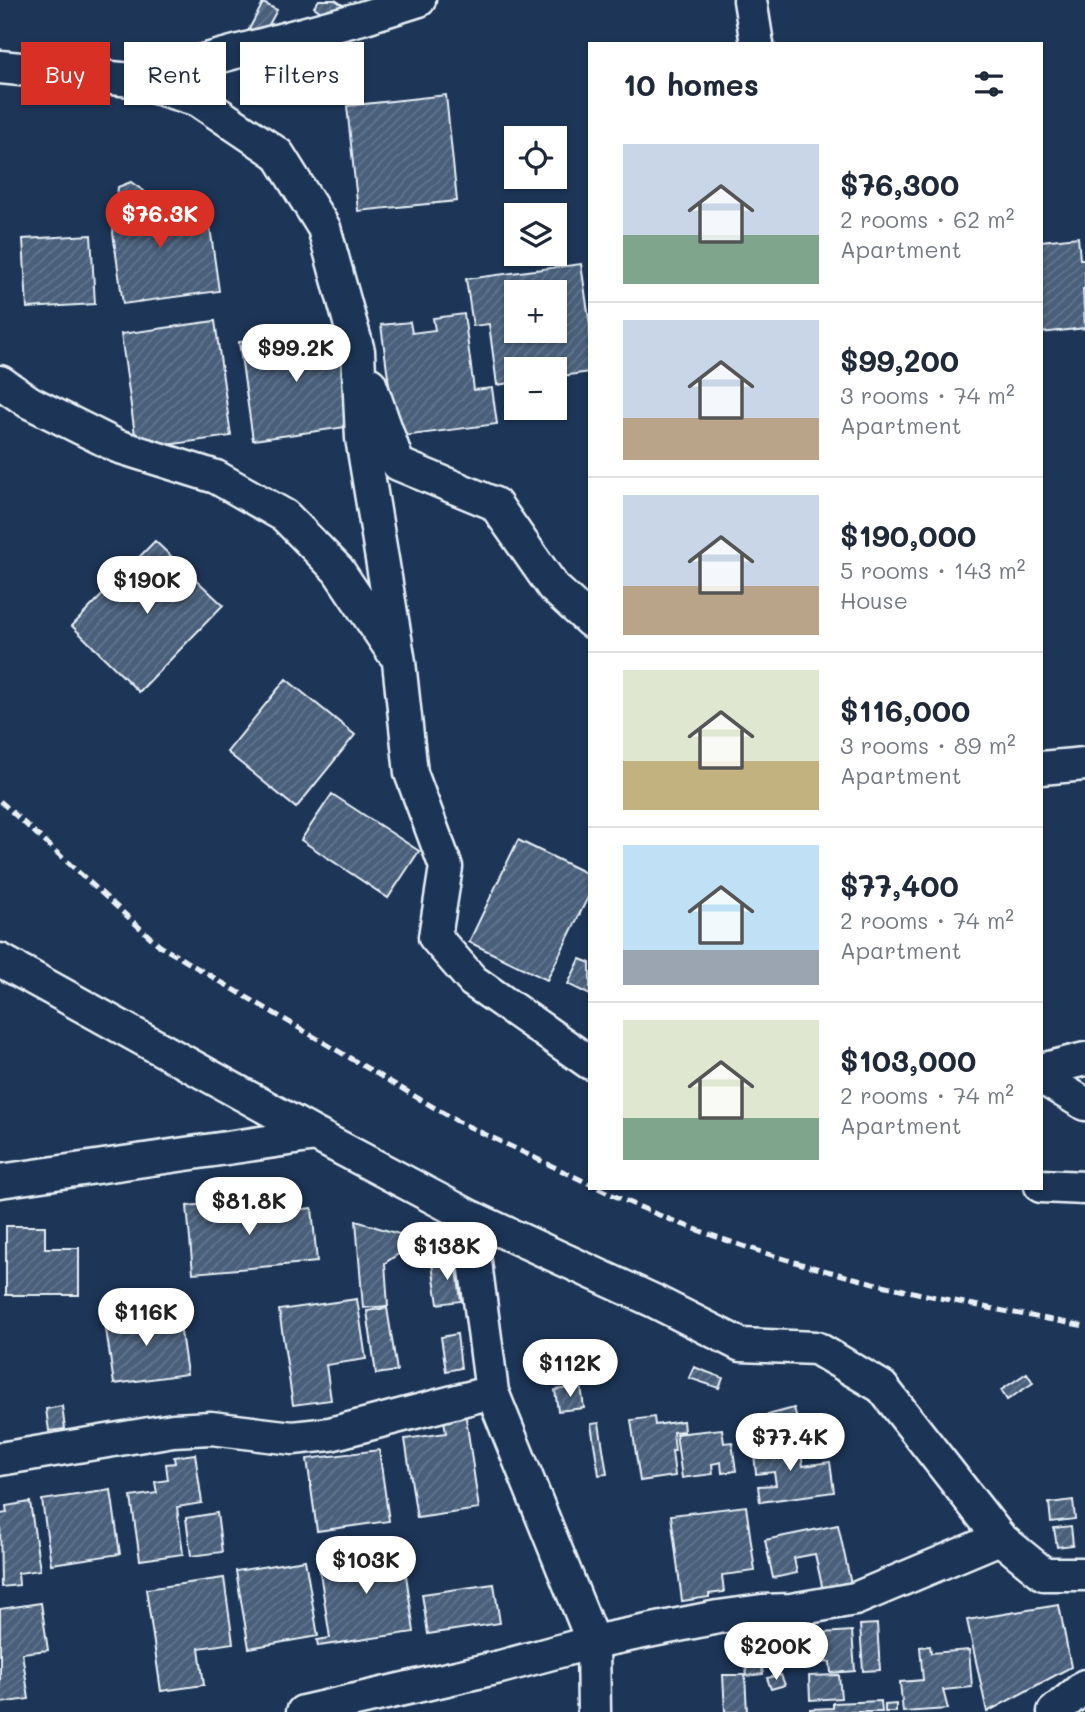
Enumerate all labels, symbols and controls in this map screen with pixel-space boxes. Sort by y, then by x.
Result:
chip: Buy [21,42,110,105]
chip: Rent [124,42,226,105]
chip: Filters [240,42,364,105]
text: 10 homes [623,64,759,104]
icon: filters [970,65,1008,103]
map controls [504,126,567,420]
button: locate [504,126,567,189]
text: $76,300 [840,164,959,204]
icon: home [679,172,763,256]
pin: $76.3K [103,190,217,250]
text: $76.3K [122,198,198,228]
button: layers [504,203,567,266]
text: 2 rooms · 62 m² [840,204,1014,234]
text: Apartment [840,234,962,264]
button: + [504,280,567,343]
pin: $99.2K [239,324,353,384]
text: $99.2K [258,332,334,362]
text: $99,200 [840,340,959,380]
icon: home [679,348,763,432]
button: − [504,357,567,420]
text: 3 rooms · 74 m² [840,380,1015,410]
text: Apartment [840,410,962,440]
text: $190,000 [840,515,976,555]
icon: home [679,523,763,607]
text: 5 rooms · 143 m² [840,555,1026,585]
pin: $190K [98,556,196,616]
text: $190K [113,564,181,594]
text: House [840,585,908,615]
text: $116,000 [840,690,970,730]
icon: home [679,698,763,782]
text: 3 rooms · 89 m² [840,730,1016,760]
text: Apartment [840,760,962,790]
text: $77,400 [840,865,959,905]
icon: home [679,873,763,957]
text: 2 rooms · 74 m² [840,905,1014,935]
text: Apartment [840,935,962,965]
text: $103,000 [840,1040,976,1080]
icon: home [679,1048,763,1132]
text: 2 rooms · 74 m² [840,1080,1014,1110]
text: Apartment [840,1110,962,1140]
pin: $81.8K [192,1178,306,1237]
text: $81.8K [211,1185,287,1215]
pin: $138K [398,1222,496,1282]
text: $138K [413,1230,481,1260]
pin: $116K [97,1288,195,1348]
text: $116K [114,1296,178,1326]
pin: $112K [521,1340,619,1399]
text: $112K [539,1347,601,1377]
pin: $77.4K [733,1414,847,1473]
text: $77.4K [752,1421,828,1451]
pin: $103K [317,1536,415,1596]
text: $103K [332,1544,400,1574]
pin: $200K [727,1622,825,1682]
text: $200K [740,1630,812,1660]

